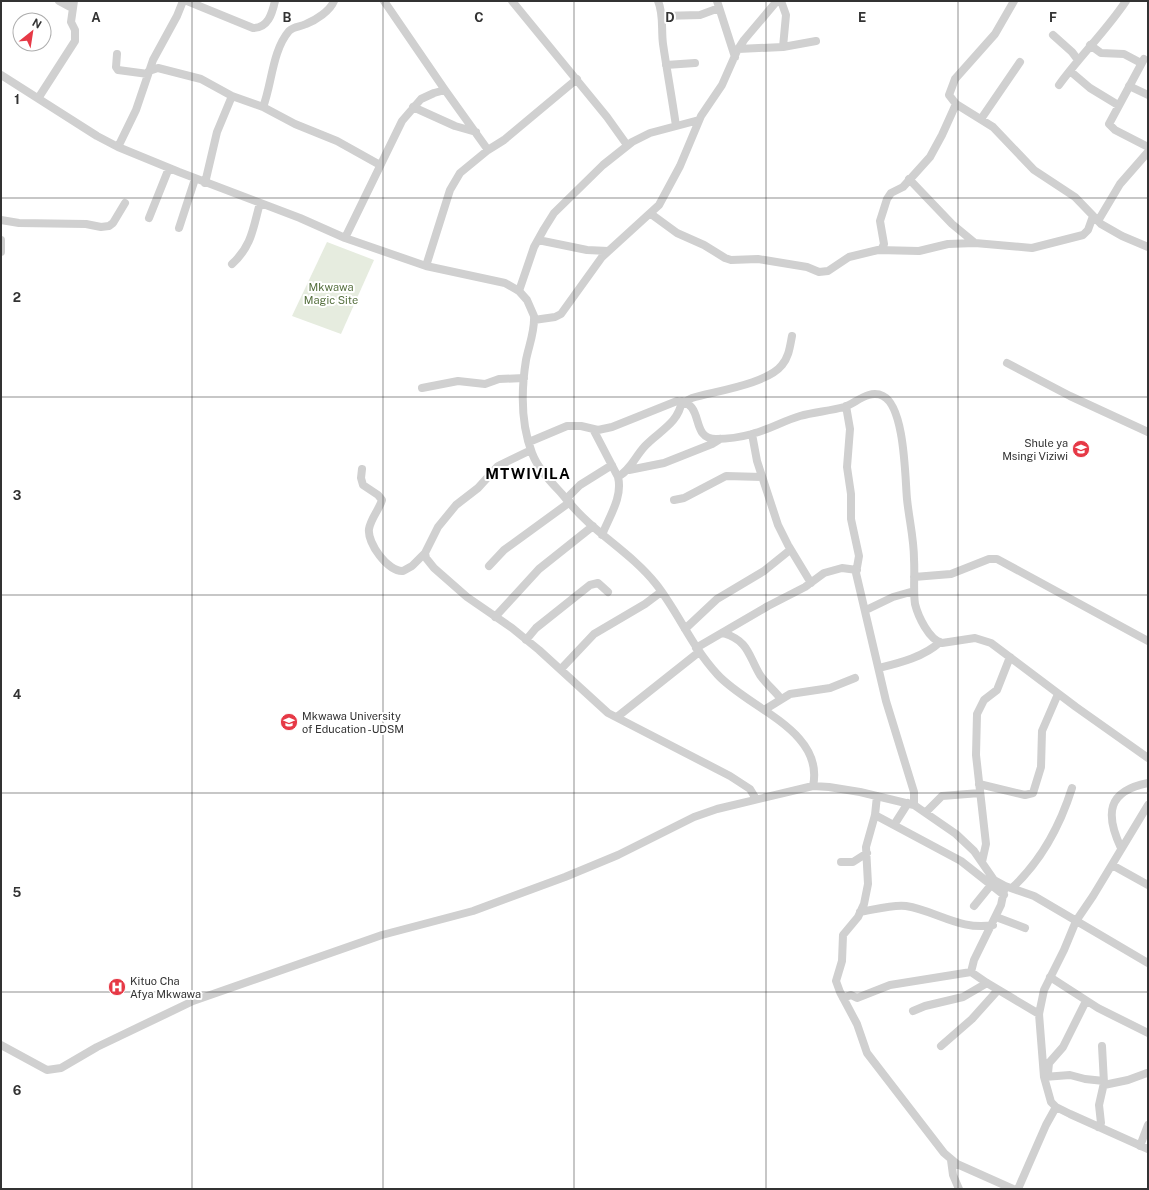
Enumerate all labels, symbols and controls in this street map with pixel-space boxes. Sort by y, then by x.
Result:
text: A [91,10,101,25]
text: B [283,10,292,25]
text: C [474,10,484,25]
text: D [665,10,675,25]
text: E [858,10,866,25]
text: F [1049,10,1057,25]
north arrow [12,12,52,52]
text: N [30,16,44,31]
text: 1 [14,92,20,107]
park label: Mkwawa Magic Site [304,281,358,306]
text: 2 [13,290,21,305]
place label: Shule ya Msingi Viziwi [1002,437,1068,462]
school or university icon: Shule ya Msingi Viziwi [1071,439,1091,459]
district label: MTWIVILA [485,465,571,482]
text: 3 [13,488,22,503]
text: 4 [13,687,22,702]
place label: Mkwawa University of Education -UDSM [302,710,404,735]
school or university icon: Mkwawa University of Education -UDSM [279,712,299,732]
text: 5 [13,885,22,900]
place label: Kituo Cha Afya Mkwawa [130,975,201,1000]
hospital icon: Kituo Cha Afya Mkwawa [107,977,127,997]
text: 6 [13,1083,22,1098]

